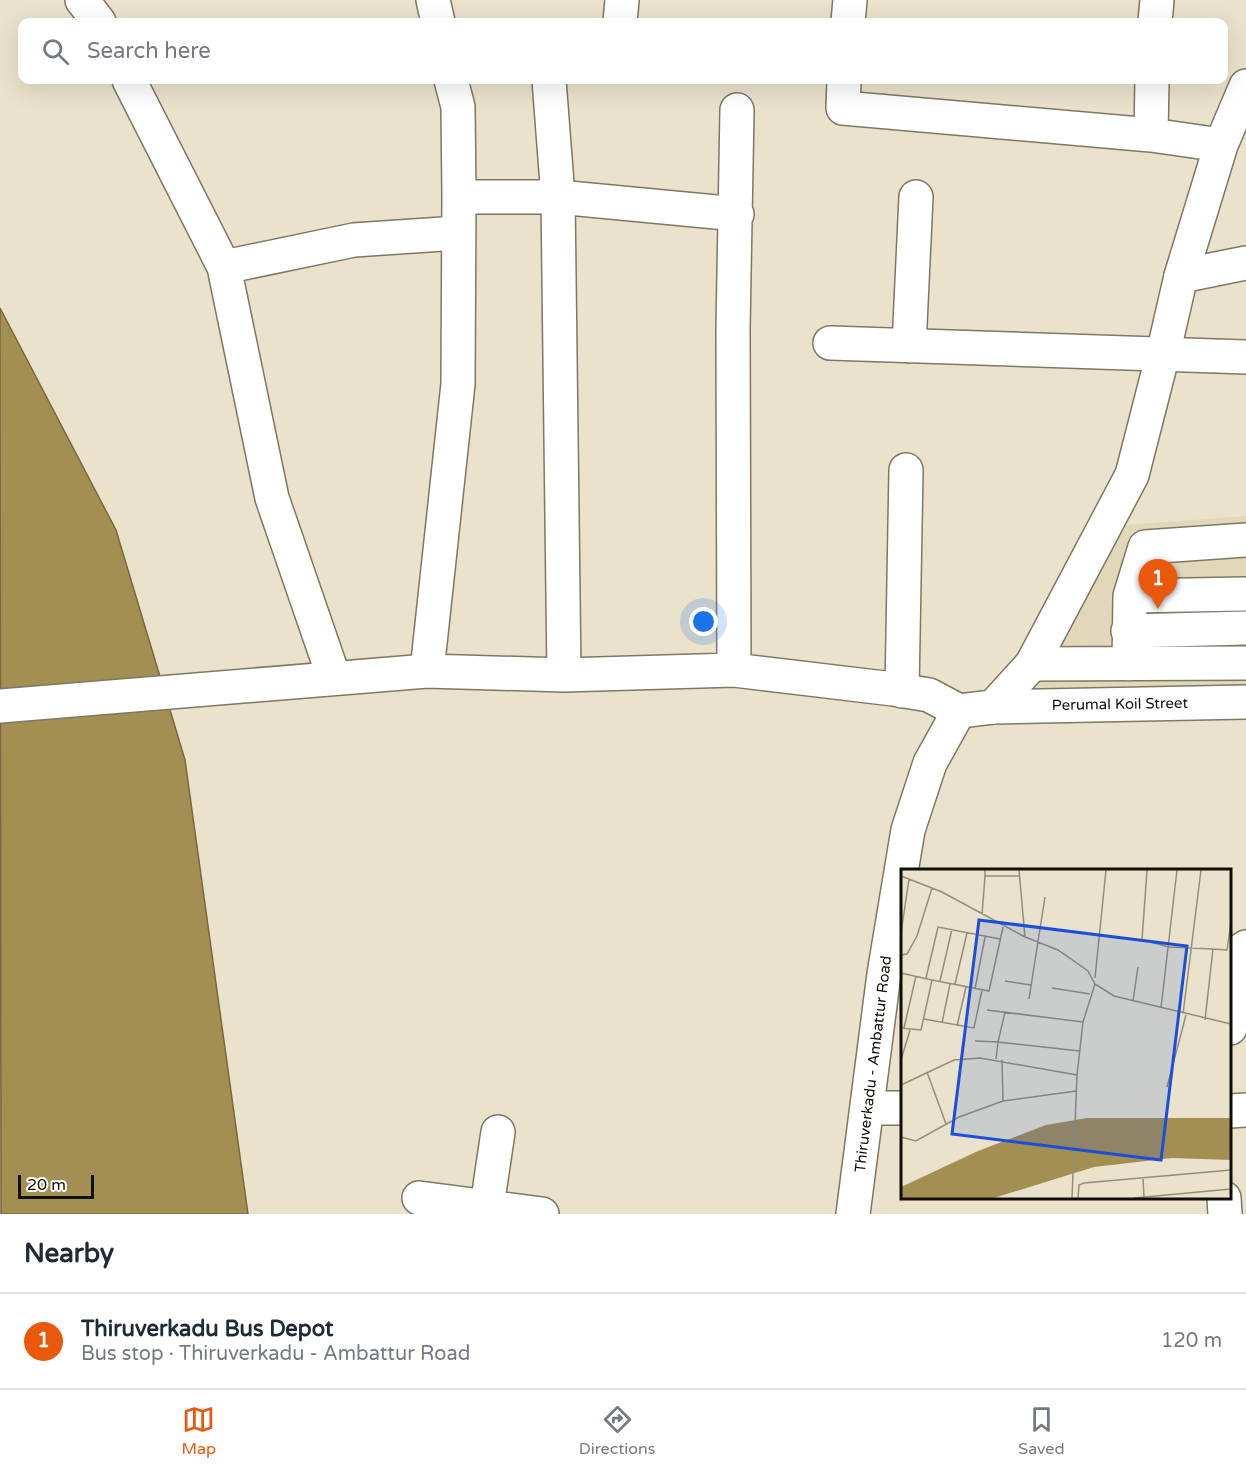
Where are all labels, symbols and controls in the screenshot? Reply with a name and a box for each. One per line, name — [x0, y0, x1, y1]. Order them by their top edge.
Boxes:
search box — [18, 18, 1228, 84]
icon: search — [39, 35, 72, 68]
text: Search here — [87, 38, 211, 64]
pin: 1 — [1138, 560, 1178, 609]
your location — [689, 607, 718, 636]
street label: Perumal Koil Street — [1052, 694, 1189, 714]
inset map — [901, 869, 1231, 1199]
street label: Thiruverkadu - Ambattur Road — [851, 955, 895, 1173]
scale bar — [18, 1172, 94, 1200]
text: 20 m — [27, 1175, 66, 1195]
text: Nearby — [24, 1238, 114, 1269]
text: Thiruverkadu Bus Depot — [81, 1316, 333, 1342]
text: 1 — [37, 1329, 50, 1353]
text: 120 m — [1161, 1329, 1222, 1353]
text: Bus stop · Thiruverkadu - Ambattur Road — [81, 1342, 470, 1366]
tab: Map — [181, 1403, 216, 1459]
tab: Directions — [579, 1403, 655, 1459]
tab: Saved — [1018, 1403, 1065, 1459]

